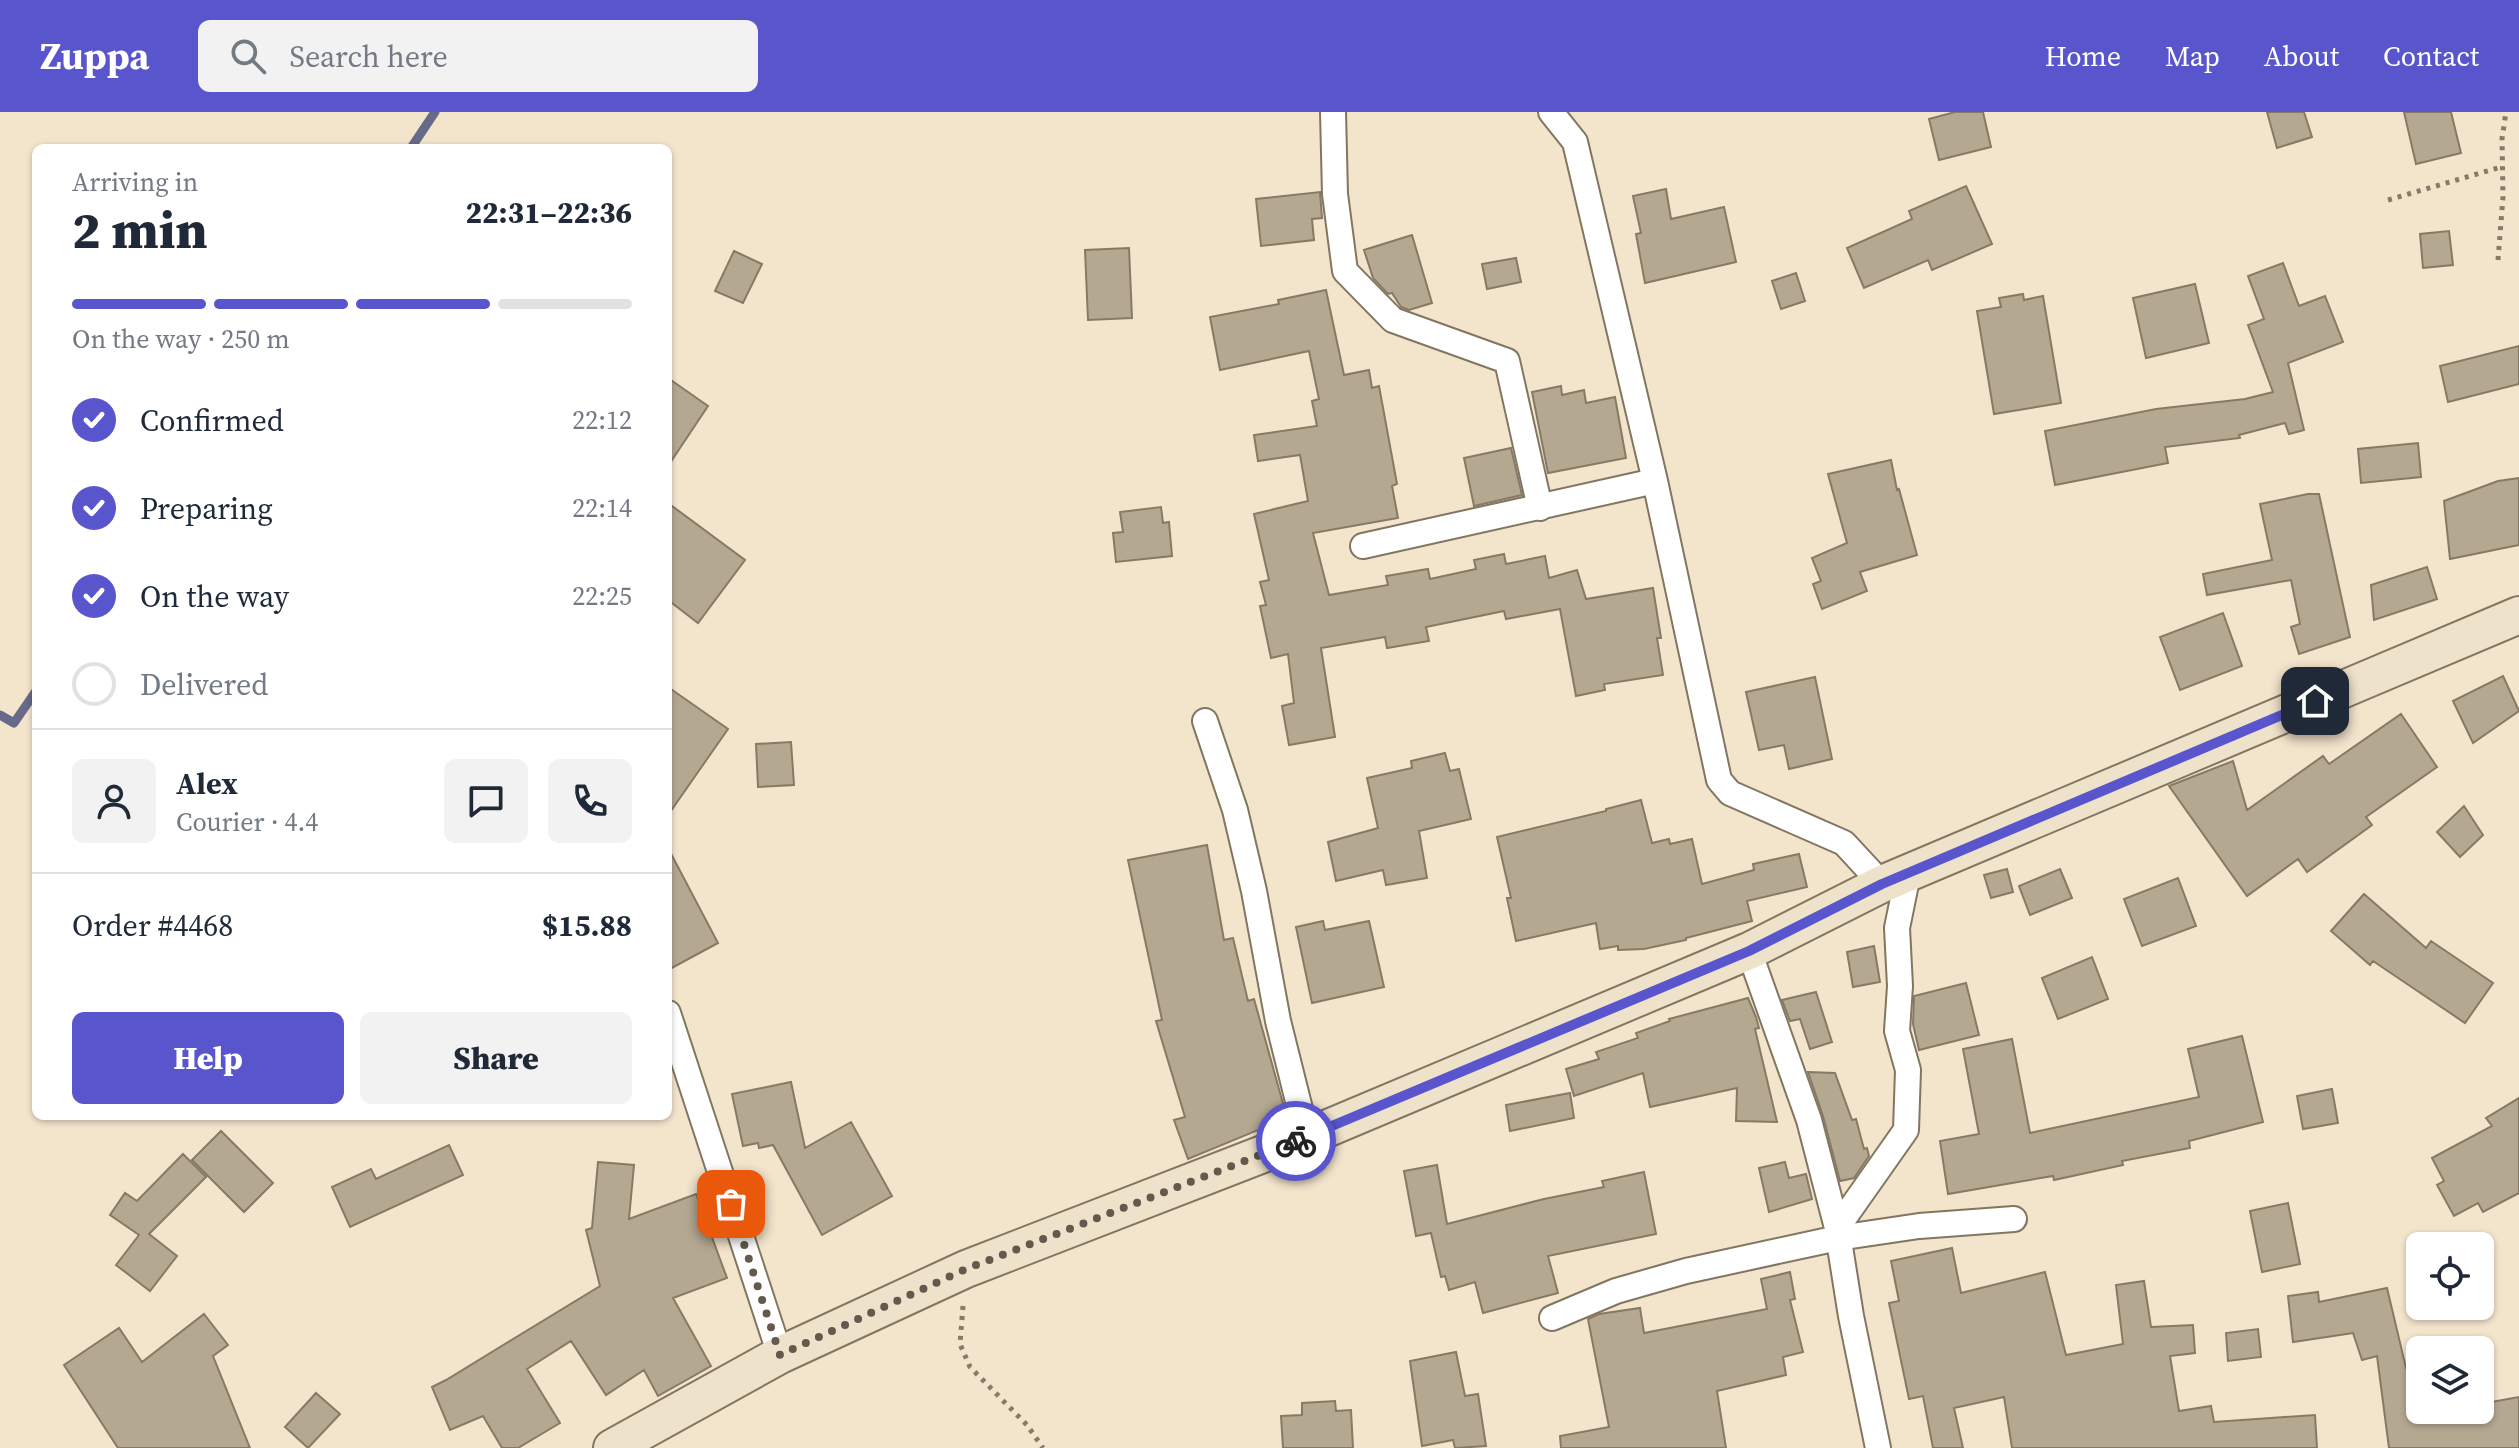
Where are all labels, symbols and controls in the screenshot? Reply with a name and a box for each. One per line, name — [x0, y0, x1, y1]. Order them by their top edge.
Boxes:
search box — [198, 20, 758, 92]
text: Zuppa — [40, 30, 150, 82]
icon: search — [226, 34, 270, 78]
text: Search here — [290, 36, 448, 77]
text: Home — [2045, 37, 2121, 75]
text: Map — [2165, 37, 2220, 75]
text: About — [2264, 37, 2339, 75]
text: Contact — [2383, 37, 2479, 75]
text: Arriving in — [72, 164, 198, 200]
text: 22:31–22:36 — [465, 192, 632, 233]
text: 2 min — [72, 194, 208, 265]
text: On the way · 250 m — [72, 321, 290, 357]
icon: check — [72, 398, 116, 442]
text: Confirmed — [140, 400, 284, 441]
text: 22:12 — [572, 402, 632, 438]
icon: check — [72, 486, 116, 530]
text: Preparing — [140, 488, 273, 529]
text: 22:14 — [572, 490, 632, 526]
icon: check — [72, 574, 116, 618]
text: On the way — [140, 576, 289, 617]
text: 22:25 — [572, 578, 632, 614]
text: Delivered — [140, 664, 268, 705]
pin — [2281, 667, 2349, 735]
icon: home — [2293, 679, 2337, 723]
button: person — [72, 759, 156, 843]
button: chat — [444, 759, 528, 843]
button: phone — [548, 759, 632, 843]
text: Alex — [176, 763, 238, 804]
text: Courier · 4.4 — [176, 804, 318, 840]
text: Order #4468 — [72, 905, 233, 946]
text: $15.88 — [542, 905, 632, 946]
button: Help — [72, 1012, 344, 1104]
button: Share — [360, 1012, 632, 1104]
courier — [1256, 1101, 1336, 1181]
icon: bike — [1274, 1119, 1318, 1163]
pin — [697, 1170, 765, 1238]
icon: bag — [709, 1182, 753, 1226]
map controls — [2406, 1232, 2494, 1424]
button: locate — [2406, 1232, 2494, 1320]
button: layers — [2406, 1336, 2494, 1424]

